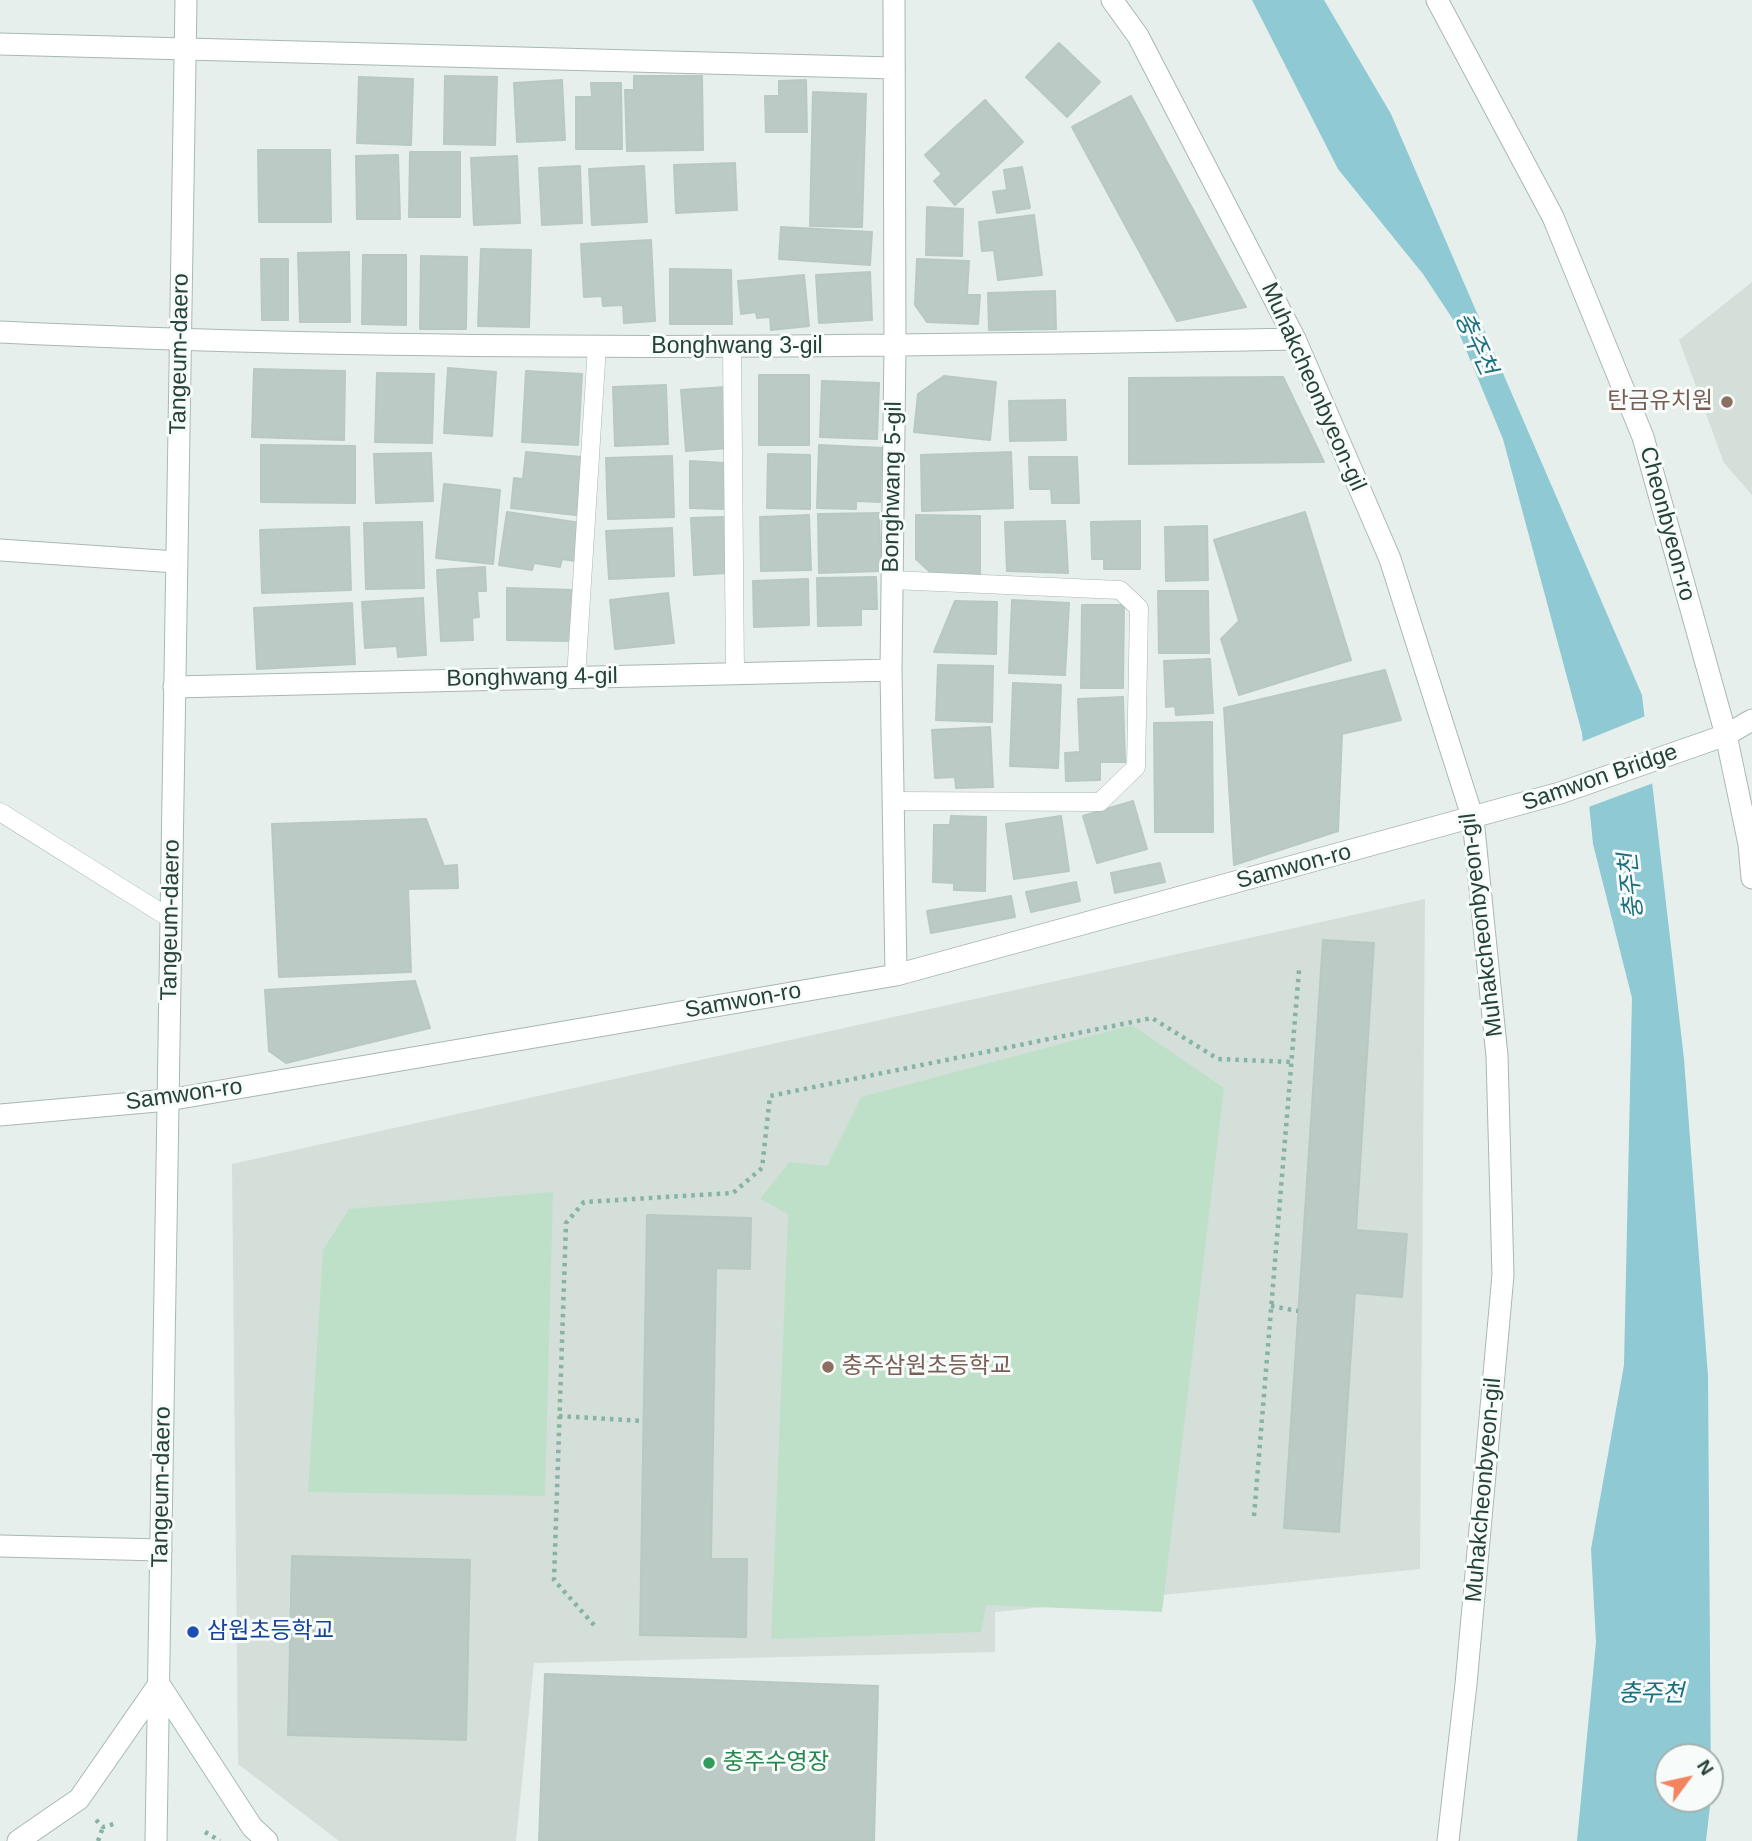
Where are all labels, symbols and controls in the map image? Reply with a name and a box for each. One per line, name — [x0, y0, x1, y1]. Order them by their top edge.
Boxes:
street label: Tangeum-daero — [165, 273, 195, 435]
street label: Muhakcheonbyeon-gil — [1255, 279, 1371, 495]
water label: 충주천 — [1448, 308, 1502, 380]
street label: Bonghwang 3-gil — [651, 333, 823, 361]
place label: 탄금유치원 — [1607, 388, 1713, 416]
marker: 탄금유치원 — [1719, 394, 1735, 410]
street label: Bonghwang 5-gil — [878, 401, 908, 573]
street label: Cheonbyeon-ro — [1633, 444, 1701, 604]
street label: Bonghwang 4-gil — [446, 663, 618, 693]
street label: Samwon Bridge — [1519, 739, 1681, 817]
street label: Muhakcheonbyeon-gil — [1455, 812, 1509, 1038]
street label: Samwon-ro — [1234, 838, 1354, 896]
street label: Tangeum-daero — [156, 839, 186, 1001]
water label: 충주천 — [1614, 852, 1650, 920]
street label: Samwon-ro — [683, 977, 803, 1025]
street label: Samwon-ro — [124, 1073, 244, 1117]
place label: 충주삼원초등학교 — [842, 1353, 1011, 1381]
marker: 충주삼원초등학교 — [820, 1359, 836, 1375]
street label: Muhakcheonbyeon-gil — [1460, 1377, 1508, 1603]
street label: Tangeum-daero — [147, 1406, 177, 1568]
place label: 삼원초등학교 — [207, 1618, 334, 1646]
marker: 삼원초등학교 — [185, 1624, 201, 1640]
water label: 충주천 — [1618, 1680, 1684, 1708]
north arrow — [1654, 1743, 1724, 1813]
place label: 충주수영장 — [723, 1749, 829, 1777]
marker: 충주수영장 — [701, 1755, 717, 1771]
text: N — [1693, 1756, 1718, 1779]

